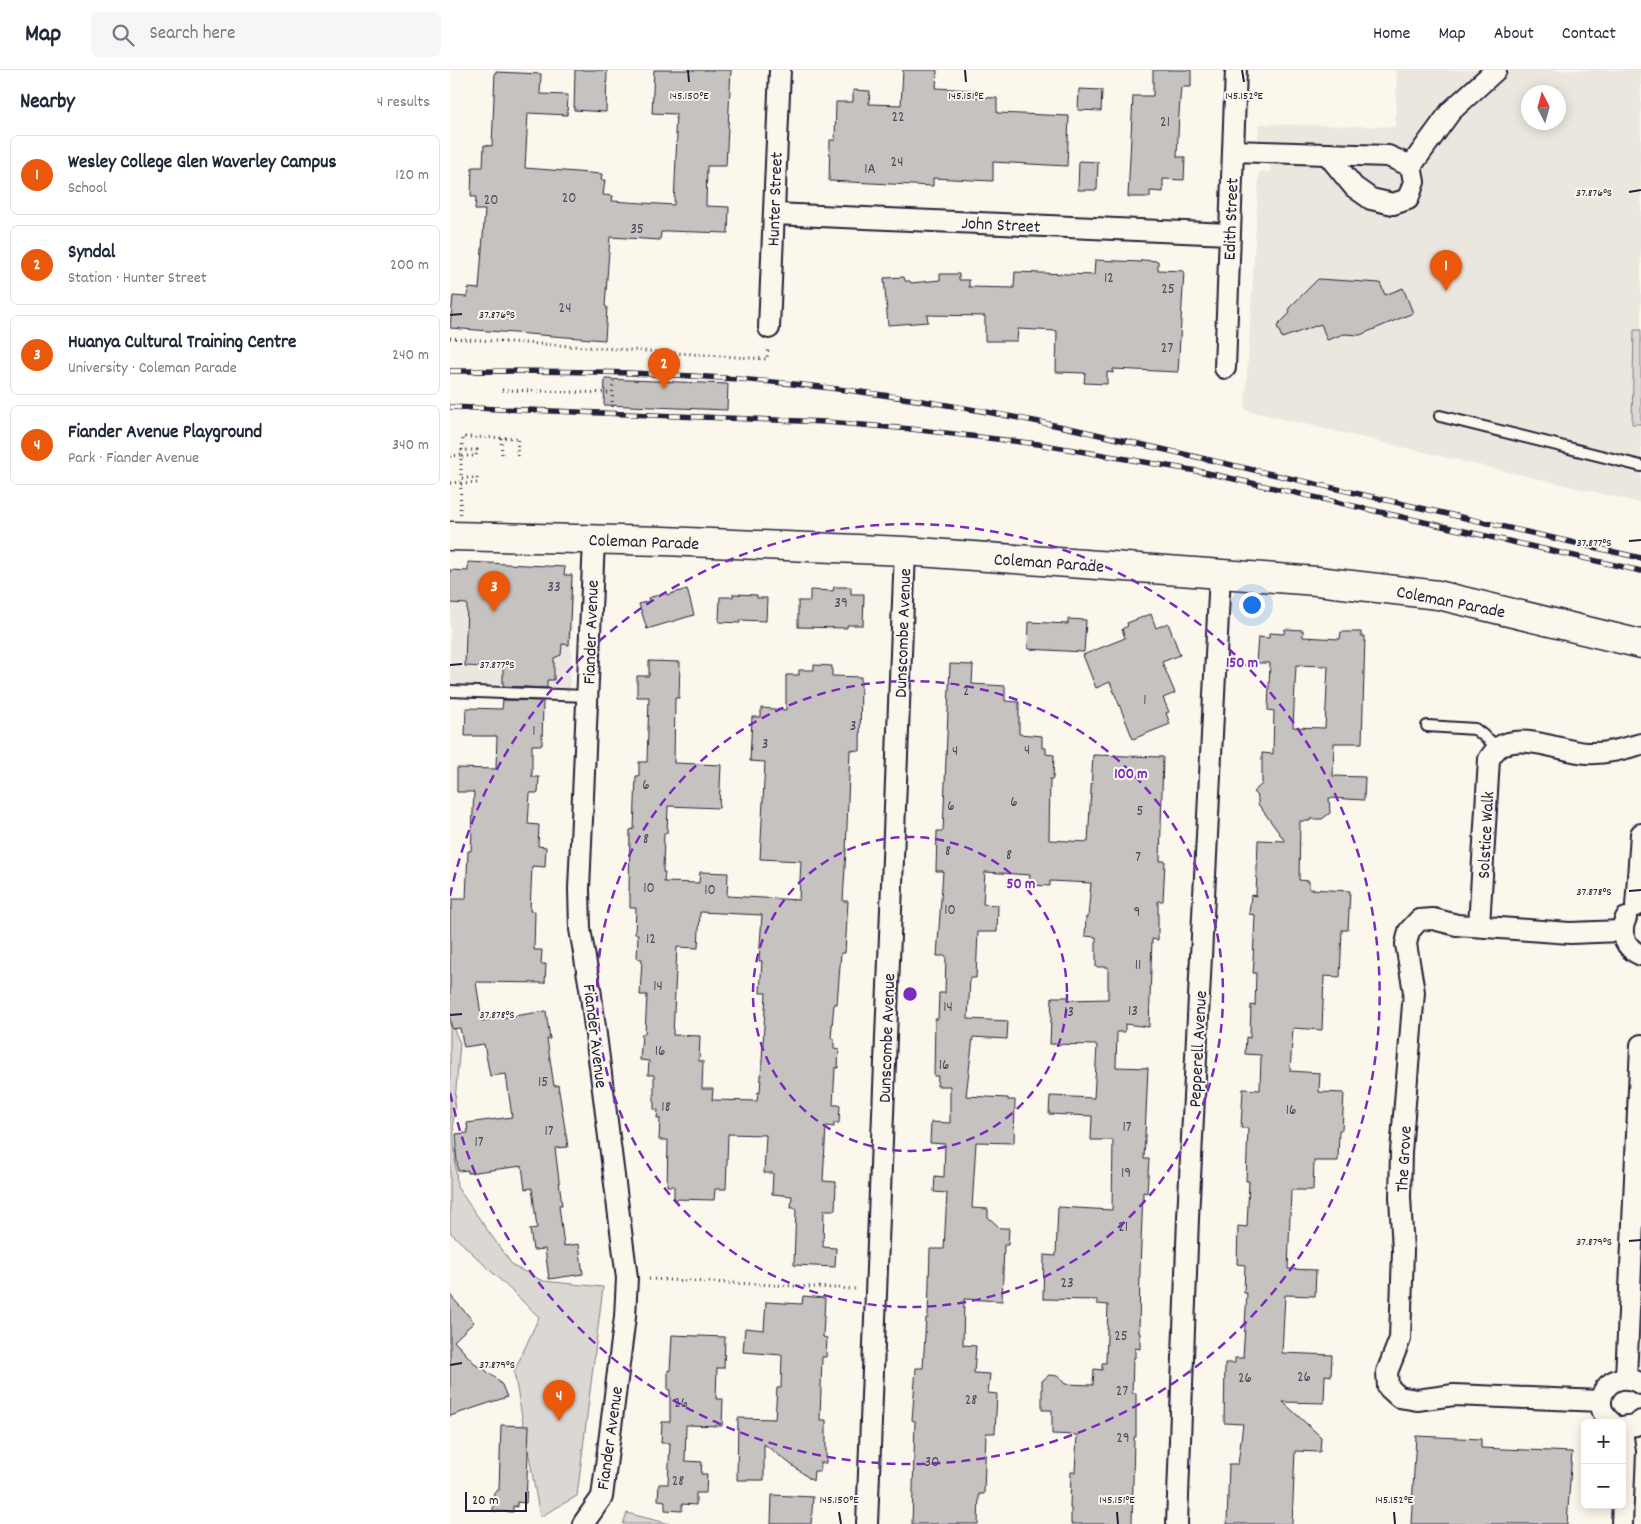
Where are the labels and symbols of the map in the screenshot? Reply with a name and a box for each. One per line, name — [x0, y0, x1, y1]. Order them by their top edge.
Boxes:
north arrow — [1521, 85, 1566, 130]
text: 145.150°E — [669, 88, 709, 105]
text: 145.151°E — [948, 88, 984, 105]
text: 145.152°E — [1225, 88, 1263, 105]
house number: 22 — [891, 107, 905, 129]
house number: 21 — [1160, 112, 1170, 134]
street label: Hunter Street — [762, 151, 791, 247]
house number: 24 — [891, 152, 903, 174]
house number: 1A — [864, 159, 876, 181]
street label: Edith Street — [1219, 177, 1246, 261]
text: 37.876°S — [1576, 185, 1612, 202]
house number: 20 — [562, 188, 576, 210]
house number: 20 — [484, 190, 498, 212]
street label: John Street — [961, 212, 1041, 241]
house number: 35 — [630, 219, 644, 241]
pin: 1 — [1430, 250, 1462, 291]
house number: 12 — [1104, 268, 1114, 290]
house number: 25 — [1161, 279, 1175, 301]
house number: 24 — [559, 298, 571, 320]
text: 37.876°S — [479, 307, 515, 324]
house number: 27 — [1161, 338, 1173, 360]
pin: 2 — [648, 348, 680, 389]
street label: Coleman Parade — [588, 529, 700, 558]
text: 37.877°S — [1576, 535, 1612, 552]
street label: Coleman Parade — [993, 548, 1105, 581]
street label: Dunscombe Avenue — [890, 568, 919, 698]
pin: 3 — [478, 571, 510, 612]
house number: 33 — [547, 577, 561, 599]
street label: Fiander Avenue — [578, 579, 607, 685]
street label: Coleman Parade — [1394, 581, 1507, 626]
your location — [1239, 592, 1265, 618]
house number: 39 — [834, 593, 848, 615]
text: 150 m — [1226, 653, 1258, 675]
text: 37.877°S — [479, 657, 515, 674]
house number: 2 — [963, 681, 969, 703]
house number: 1 — [1143, 690, 1147, 712]
house number: 3 — [850, 716, 856, 738]
house number: 1 — [532, 721, 536, 743]
house number: 3 — [762, 734, 768, 756]
house number: 4 — [1024, 740, 1030, 762]
house number: 4 — [952, 741, 958, 763]
text: 100 m — [1114, 764, 1148, 786]
house number: 6 — [642, 775, 650, 797]
street label: Solstice Walk — [1473, 791, 1502, 879]
house number: 6 — [1010, 792, 1018, 814]
house number: 6 — [947, 796, 955, 818]
house number: 5 — [1137, 801, 1144, 823]
house number: 8 — [643, 829, 649, 851]
house number: 8 — [945, 841, 951, 863]
house number: 8 — [1006, 845, 1012, 867]
house number: 7 — [1135, 847, 1141, 869]
text: 50 m — [1007, 874, 1035, 896]
house number: 10 — [643, 878, 655, 900]
house number: 10 — [704, 880, 716, 902]
text: 37.878°S — [1576, 884, 1612, 901]
house number: 10 — [944, 900, 956, 922]
house number: 9 — [1134, 902, 1140, 924]
house number: 12 — [646, 929, 656, 951]
house number: 11 — [1135, 955, 1141, 977]
street label: Dunscombe Avenue — [874, 973, 903, 1103]
house number: 14 — [653, 976, 663, 998]
street label: Fiander Avenue — [575, 983, 612, 1090]
centre of rings — [901, 985, 919, 1003]
street label: Pepperell Avenue — [1184, 990, 1215, 1108]
house number: 14 — [943, 997, 953, 1019]
house number: 13 — [1128, 1001, 1138, 1023]
house number: 13 — [1064, 1002, 1074, 1024]
text: 37.878°S — [479, 1007, 515, 1024]
house number: 16 — [655, 1041, 665, 1063]
house number: 16 — [939, 1055, 949, 1077]
house number: 15 — [538, 1072, 548, 1094]
house number: 18 — [661, 1097, 671, 1119]
house number: 16 — [1286, 1100, 1296, 1122]
house number: 17 — [1122, 1117, 1132, 1139]
house number: 17 — [544, 1121, 554, 1143]
street label: The Grove — [1391, 1125, 1420, 1193]
house number: 17 — [474, 1132, 484, 1154]
house number: 19 — [1121, 1163, 1131, 1185]
house number: 21 — [1118, 1217, 1128, 1239]
text: 37.879°S — [1576, 1234, 1612, 1251]
house number: 23 — [1060, 1273, 1074, 1295]
house number: 25 — [1114, 1326, 1128, 1348]
text: 37.879°S — [479, 1357, 515, 1374]
house number: 26 — [1297, 1367, 1311, 1389]
house number: 26 — [1238, 1368, 1252, 1390]
pin: 4 — [543, 1380, 575, 1421]
house number: 27 — [1116, 1381, 1128, 1403]
street label: Fiander Avenue — [592, 1385, 631, 1492]
house number: 28 — [965, 1390, 977, 1412]
house number: 26 — [674, 1393, 688, 1415]
house number: 29 — [1116, 1428, 1130, 1450]
house number: 30 — [925, 1452, 939, 1474]
house number: 28 — [672, 1471, 684, 1493]
scale bar — [465, 1489, 528, 1512]
text: 145.150°E — [819, 1492, 859, 1509]
text: 145.151°E — [1099, 1492, 1135, 1509]
text: 145.152°E — [1375, 1492, 1413, 1509]

